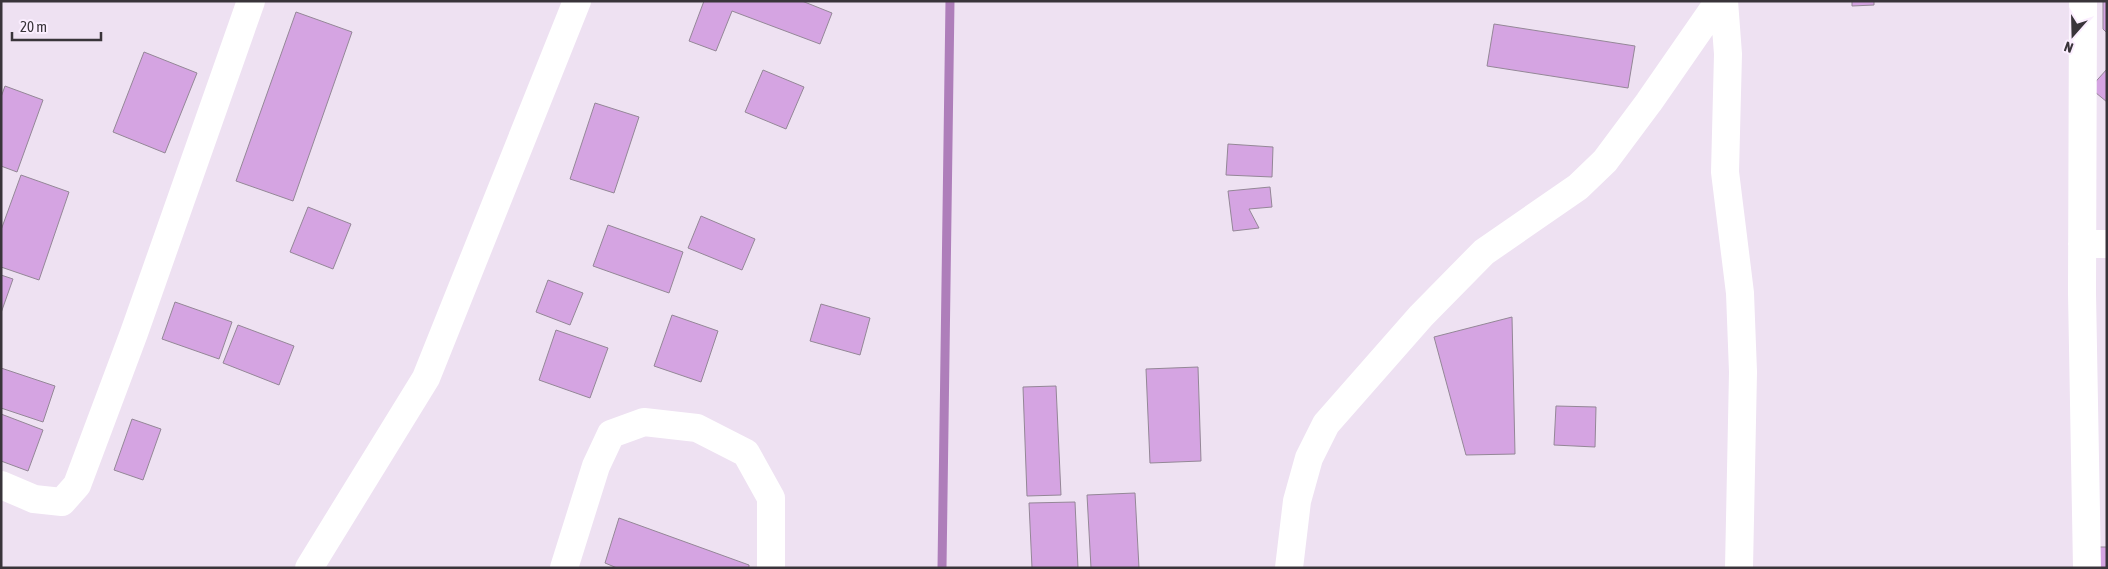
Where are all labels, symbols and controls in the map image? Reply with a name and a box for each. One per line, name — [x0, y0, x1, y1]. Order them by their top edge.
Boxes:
scale bar — [12, 10, 101, 42]
north arrow — [2048, 10, 2098, 60]
text: 20 m — [20, 18, 47, 35]
text: N — [2062, 38, 2075, 56]

